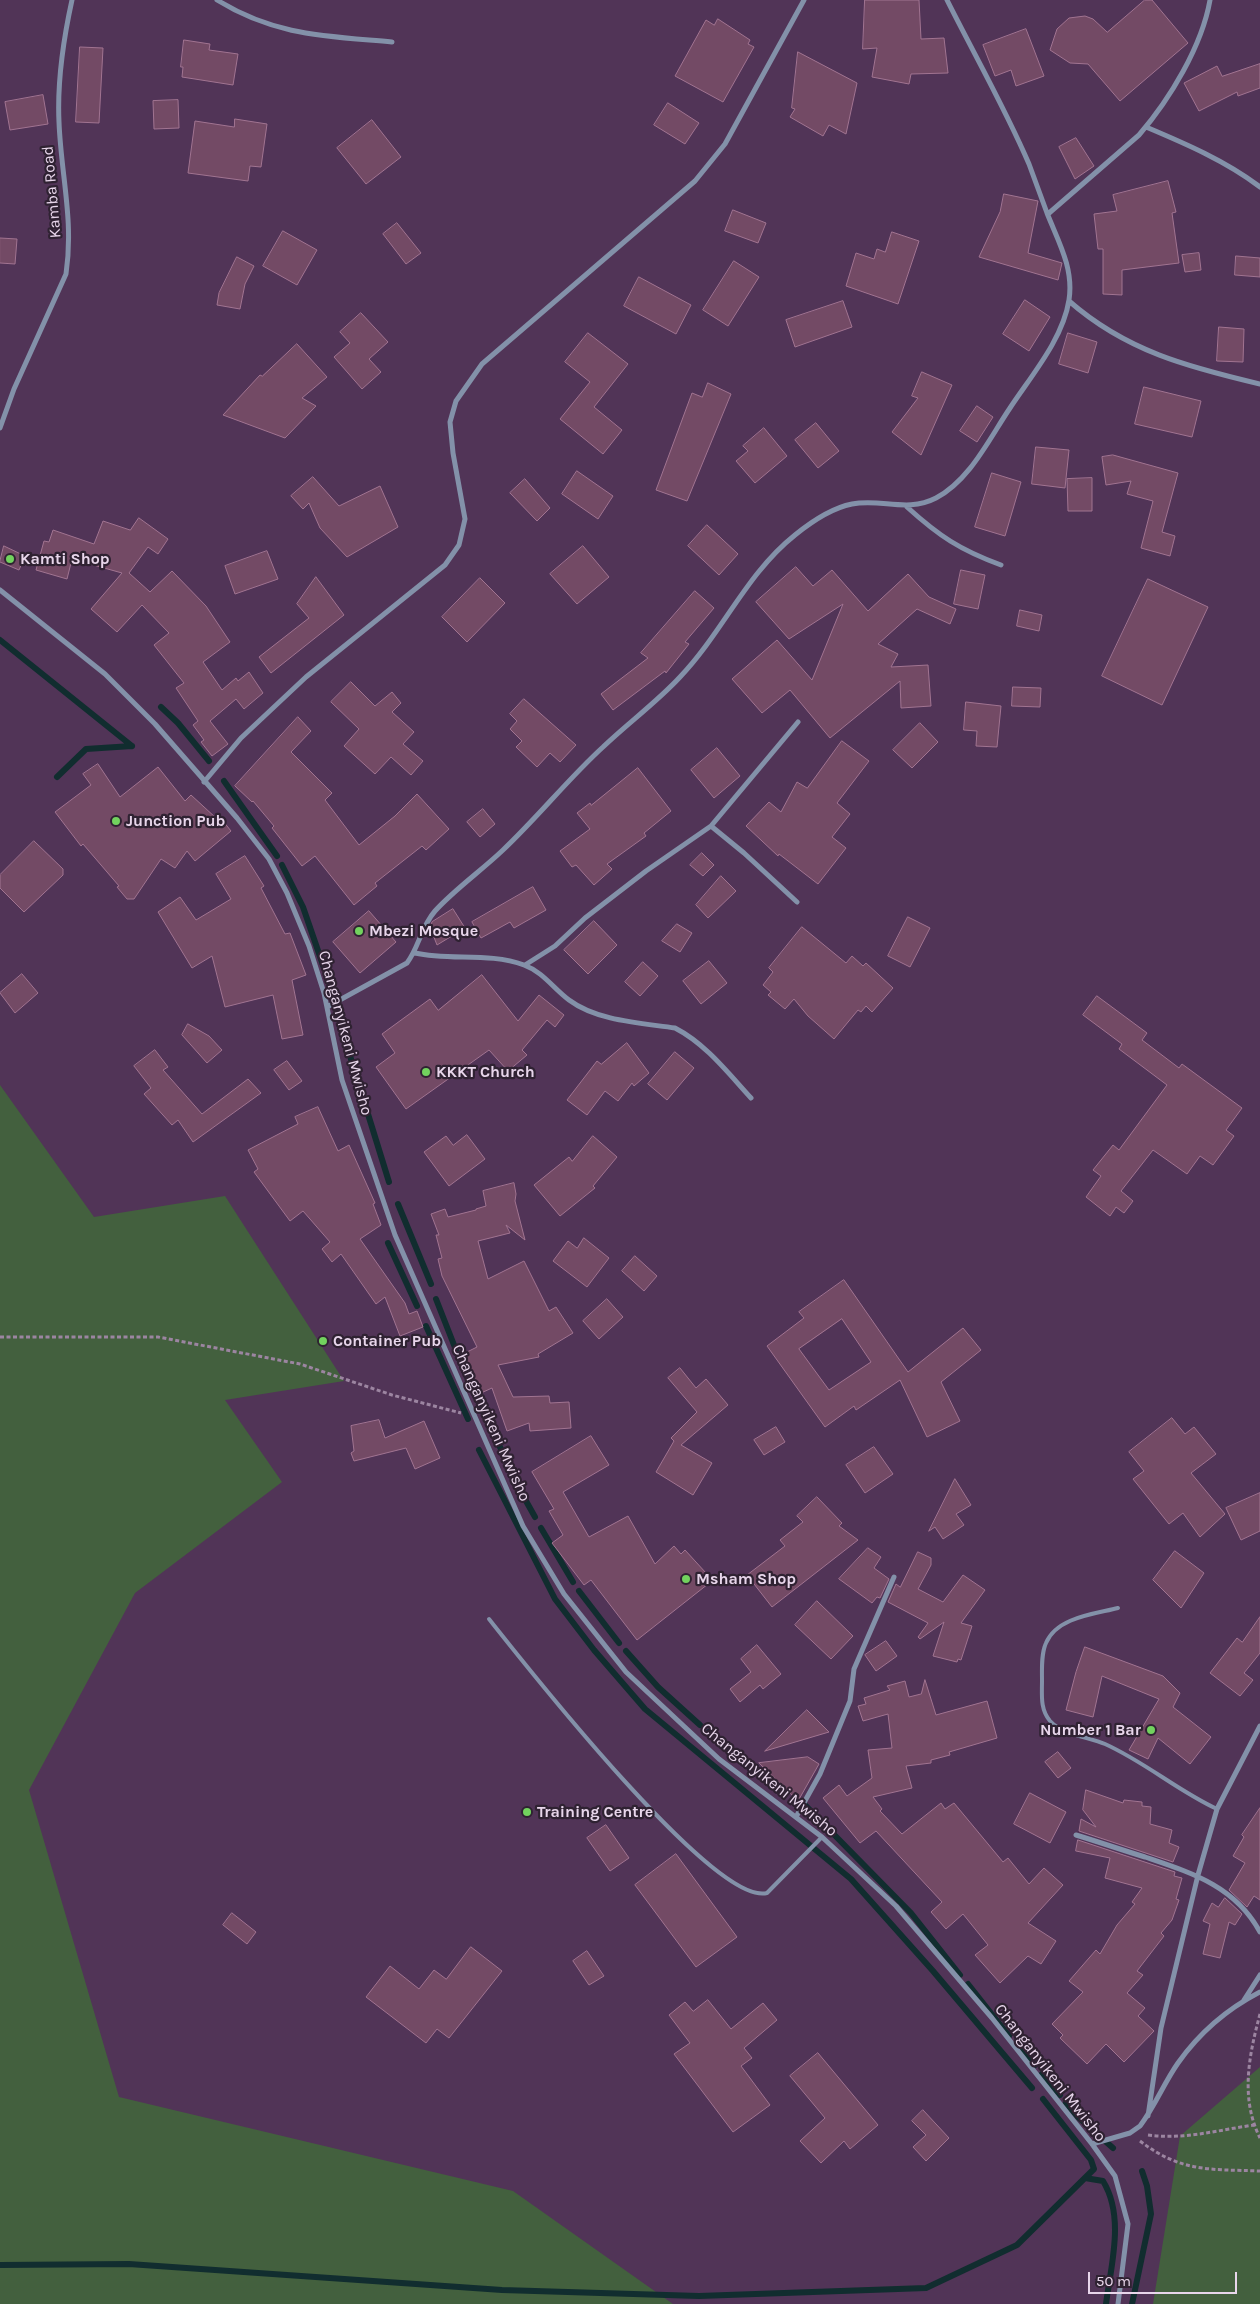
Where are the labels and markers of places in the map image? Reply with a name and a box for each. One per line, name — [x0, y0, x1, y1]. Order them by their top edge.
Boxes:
place label: Kamti Shop — [20, 549, 110, 569]
marker: Kamti Shop — [4, 553, 16, 565]
place label: Junction Pub — [126, 811, 225, 831]
marker: Junction Pub — [110, 815, 122, 827]
place label: Mbezi Mosque — [369, 921, 478, 941]
marker: Mbezi Mosque — [353, 925, 365, 937]
place label: KKKT Church — [436, 1062, 535, 1082]
marker: KKKT Church — [420, 1066, 432, 1078]
place label: Container Pub — [333, 1331, 441, 1351]
marker: Container Pub — [317, 1335, 329, 1347]
place label: Msham Shop — [696, 1569, 796, 1589]
marker: Msham Shop — [680, 1573, 692, 1585]
place label: Number 1 Bar — [1040, 1720, 1141, 1740]
marker: Number 1 Bar — [1145, 1724, 1157, 1736]
place label: Training Centre — [537, 1802, 653, 1822]
marker: Training Centre — [521, 1806, 533, 1818]

